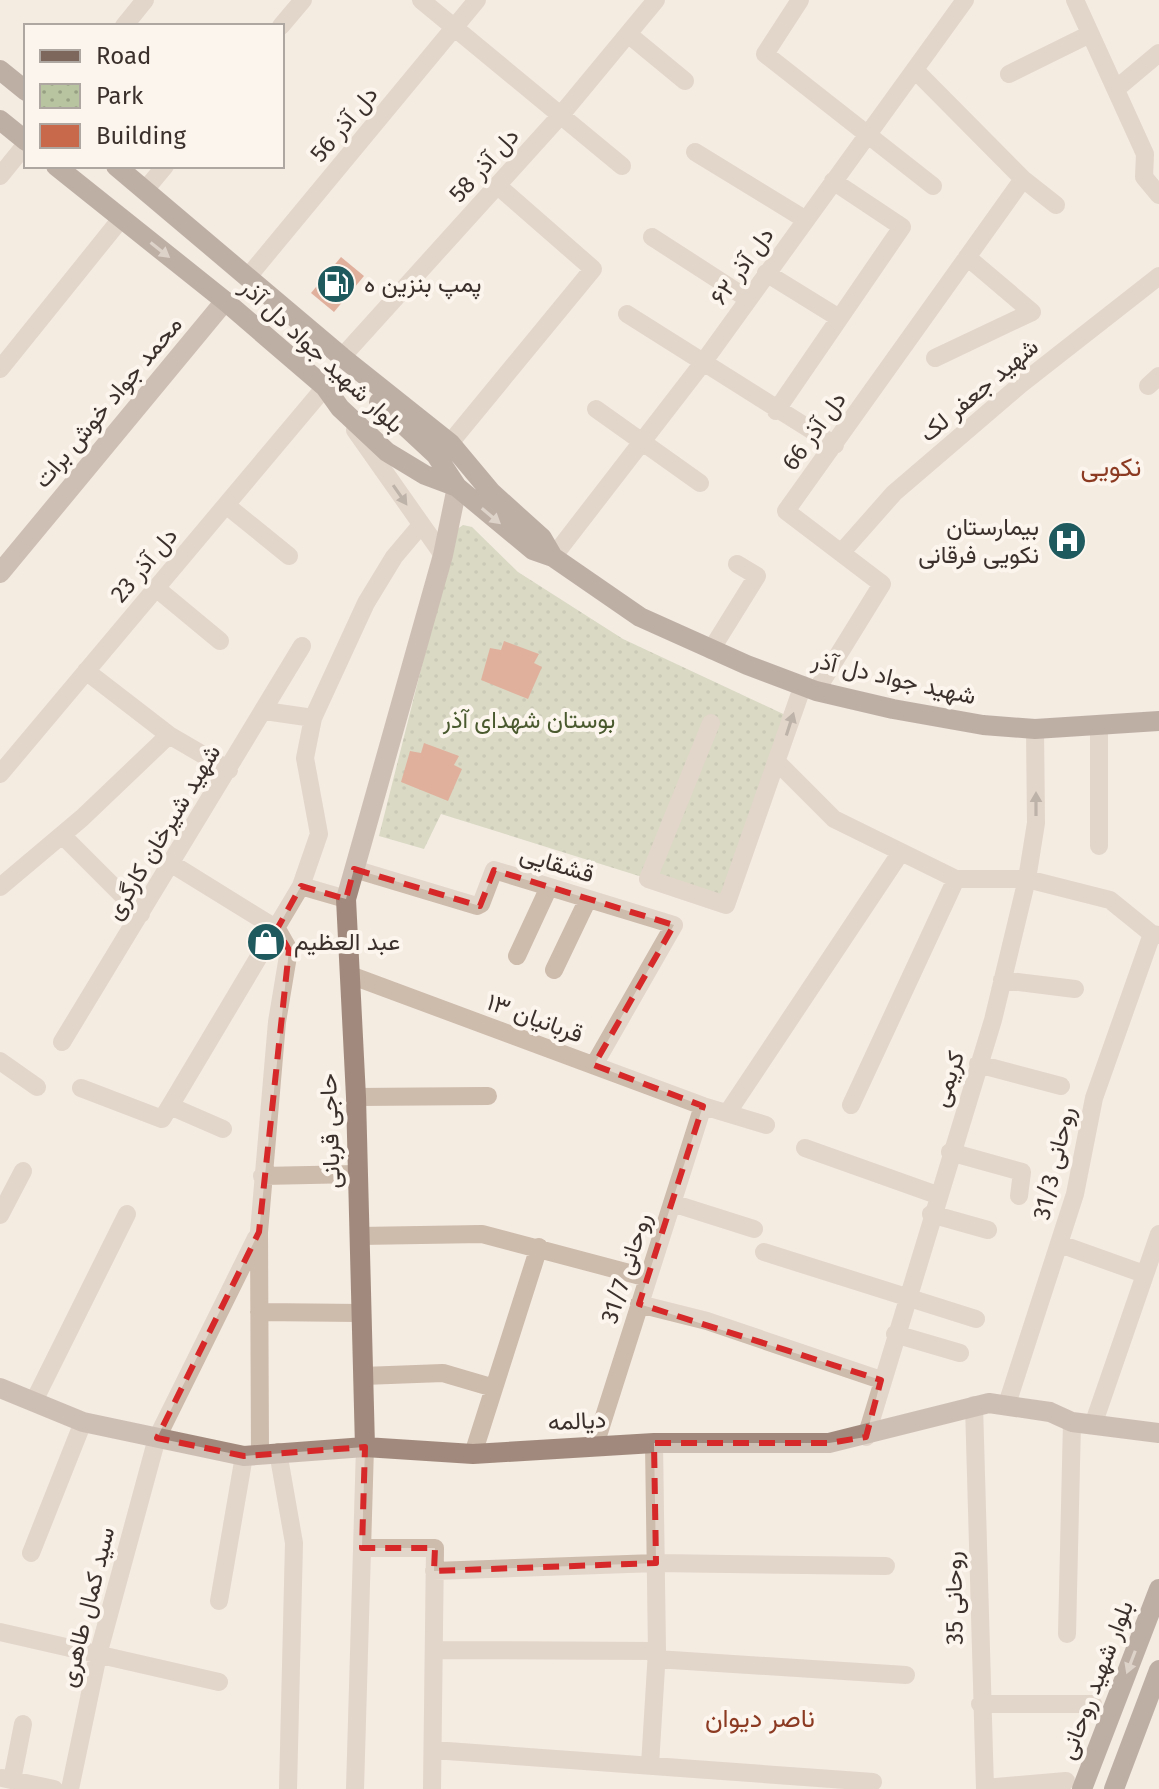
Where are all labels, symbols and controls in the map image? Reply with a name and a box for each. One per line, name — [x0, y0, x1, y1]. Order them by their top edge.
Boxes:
legend — [24, 24, 284, 168]
text: Road — [96, 42, 151, 70]
street label: دل آذر 56 — [304, 81, 384, 168]
text: Park — [96, 82, 144, 110]
text: Building — [96, 122, 186, 150]
street label: دل آذر 58 — [443, 122, 525, 209]
street label: دل آذر ۶۲ — [704, 222, 780, 311]
one-way arrow — [150, 242, 170, 258]
fuel station icon: پمپ بنزین ه — [315, 263, 357, 305]
place label: پمپ بنزین ه — [364, 270, 481, 300]
street label: بلوار شهید جواد دل آذر — [233, 272, 409, 440]
street label: محمد جواد خوش برات — [28, 311, 189, 494]
street label: شهید جعفر لک — [914, 332, 1044, 448]
street label: دل آذر 66 — [776, 386, 853, 476]
district label: نکویی — [1081, 452, 1141, 483]
one-way arrow — [392, 485, 407, 506]
one-way arrow — [481, 507, 501, 524]
place label: بیمارستان نکویی فرقانی — [918, 513, 1039, 570]
hospital icon: بیمارستان نکویی فرقانی — [1046, 520, 1088, 562]
street label: دل آذر 23 — [105, 522, 184, 609]
street label: شهید جواد دل آذر — [808, 645, 979, 711]
park label: بوستان شهدای آذر — [442, 706, 615, 735]
one-way arrow — [784, 712, 797, 736]
street label: شهید شیرخان کارگری — [100, 739, 227, 925]
one-way arrow — [1030, 791, 1042, 816]
street label: قشقایی — [517, 840, 597, 888]
shop icon: عبد العظيم — [245, 921, 287, 963]
place label: عبد العظيم — [294, 928, 400, 958]
street label: ۱۳ قربانیان — [483, 988, 587, 1049]
street label: کریمی — [926, 1048, 971, 1111]
street label: حاجی قربانی — [314, 1073, 347, 1189]
street label: روحانی 31/3 — [1027, 1104, 1082, 1222]
street label: روحانی 31/7 — [595, 1209, 658, 1327]
street label: دیالمه — [547, 1405, 607, 1437]
street label: سید کمال طاهری — [54, 1524, 121, 1690]
street label: روحانی 35 — [939, 1551, 970, 1645]
street label: بلوار شهید روحانی — [1053, 1597, 1140, 1764]
one-way arrow — [1124, 1650, 1137, 1674]
district label: ناصر دیوان — [705, 1703, 815, 1734]

